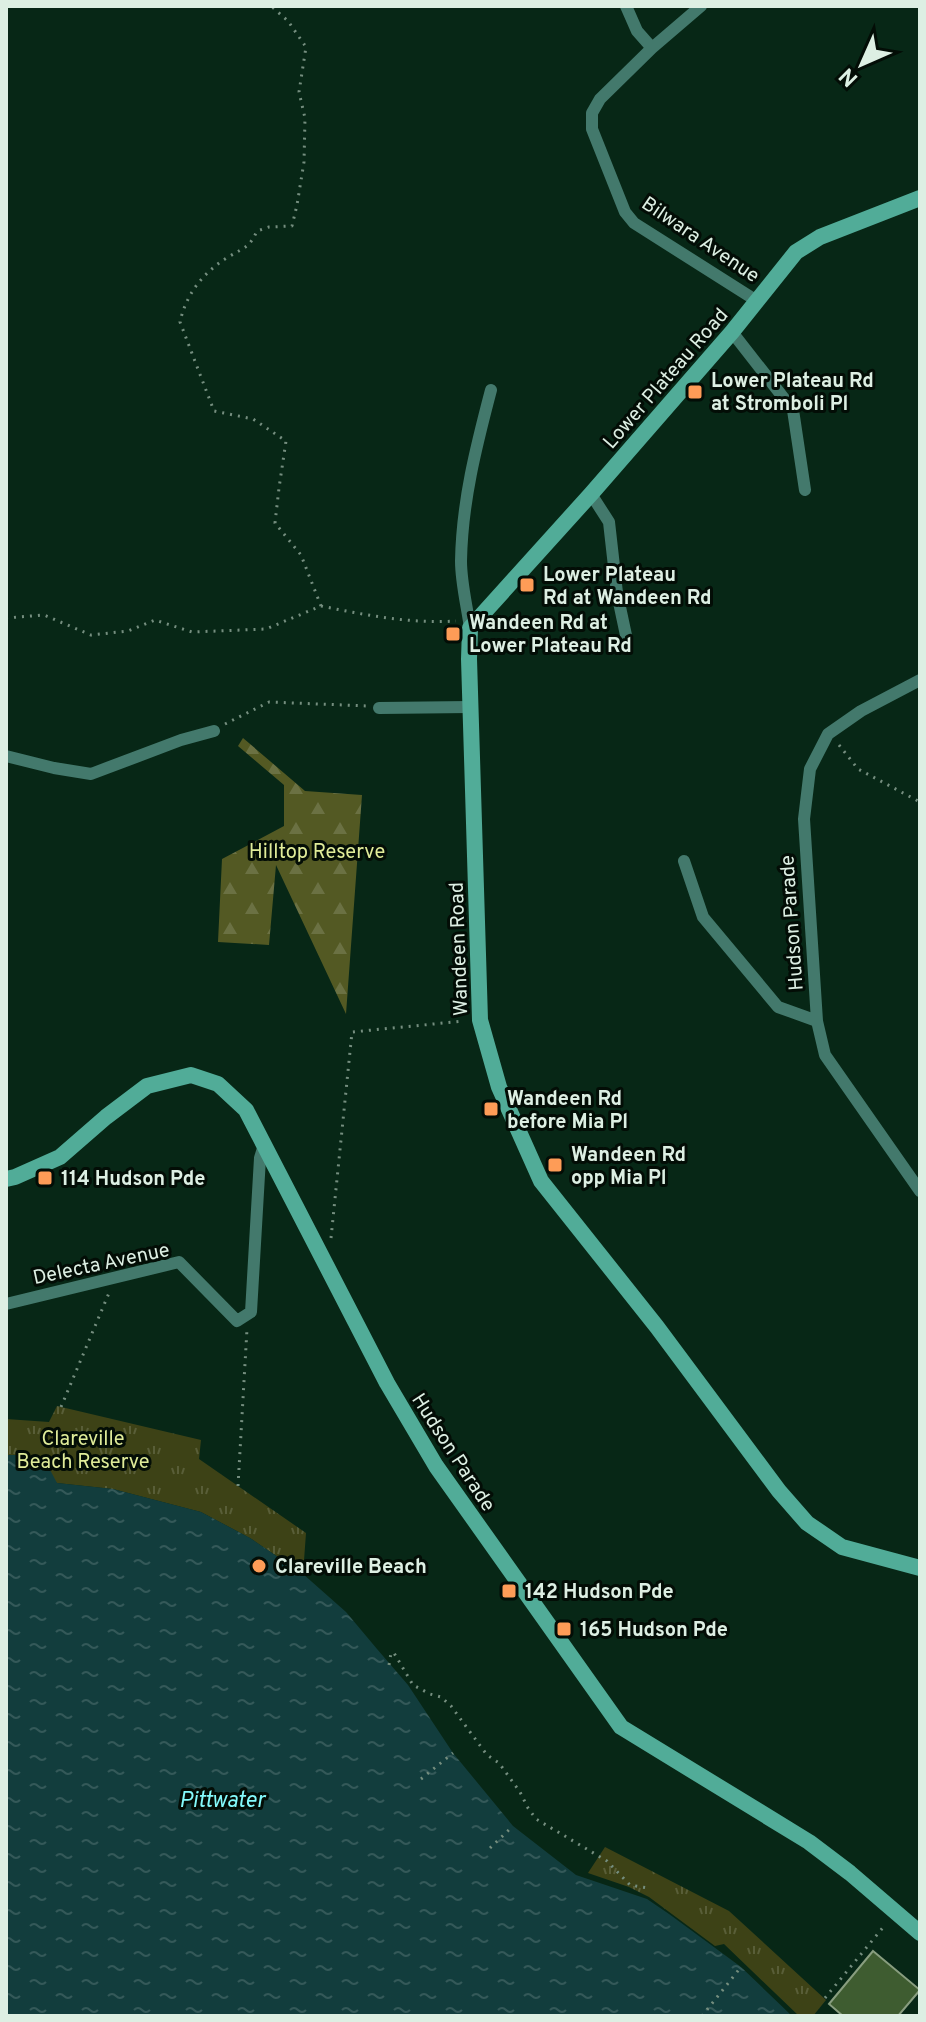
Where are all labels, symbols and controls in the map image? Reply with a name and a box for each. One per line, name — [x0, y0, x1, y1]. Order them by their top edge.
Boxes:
north arrow — [822, 24, 902, 104]
text: N — [834, 61, 865, 92]
street label: Bilwara Avenue — [636, 192, 764, 290]
street label: Lower Plateau Road — [598, 303, 735, 455]
place label: Lower Plateau Rd at Stromboli Pl — [711, 369, 874, 418]
marker: Lower Plateau Rd at Stromboli Pl — [686, 383, 704, 401]
place label: Lower Plateau Rd at Wandeen Rd — [543, 563, 712, 612]
marker: Lower Plateau Rd at Wandeen Rd — [518, 576, 536, 594]
place label: Wandeen Rd at Lower Plateau Rd — [469, 611, 632, 660]
marker: Wandeen Rd at Lower Plateau Rd — [444, 625, 462, 643]
park label: Hilltop Reserve — [249, 840, 385, 866]
street label: Hudson Parade — [775, 854, 811, 991]
street label: Wandeen Road — [445, 881, 475, 1016]
place label: Wandeen Rd before Mia Pl — [507, 1087, 628, 1136]
marker: Wandeen Rd before Mia Pl — [482, 1100, 500, 1118]
place label: Wandeen Rd opp Mia Pl — [571, 1143, 686, 1192]
marker: Wandeen Rd opp Mia Pl — [546, 1156, 564, 1174]
place label: 114 Hudson Pde — [61, 1167, 205, 1193]
marker: 114 Hudson Pde — [36, 1169, 54, 1187]
street label: Delecta Avenue — [31, 1238, 172, 1292]
street label: Hudson Parade — [404, 1389, 500, 1517]
park label: Clareville Beach Reserve — [16, 1427, 150, 1476]
place label: Clareville Beach — [275, 1555, 427, 1581]
marker: Clareville Beach — [250, 1557, 268, 1575]
place label: 142 Hudson Pde — [525, 1580, 674, 1606]
marker: 142 Hudson Pde — [500, 1582, 518, 1600]
place label: 165 Hudson Pde — [580, 1618, 728, 1644]
marker: 165 Hudson Pde — [555, 1620, 573, 1638]
water label: Pittwater — [179, 1788, 266, 1815]

